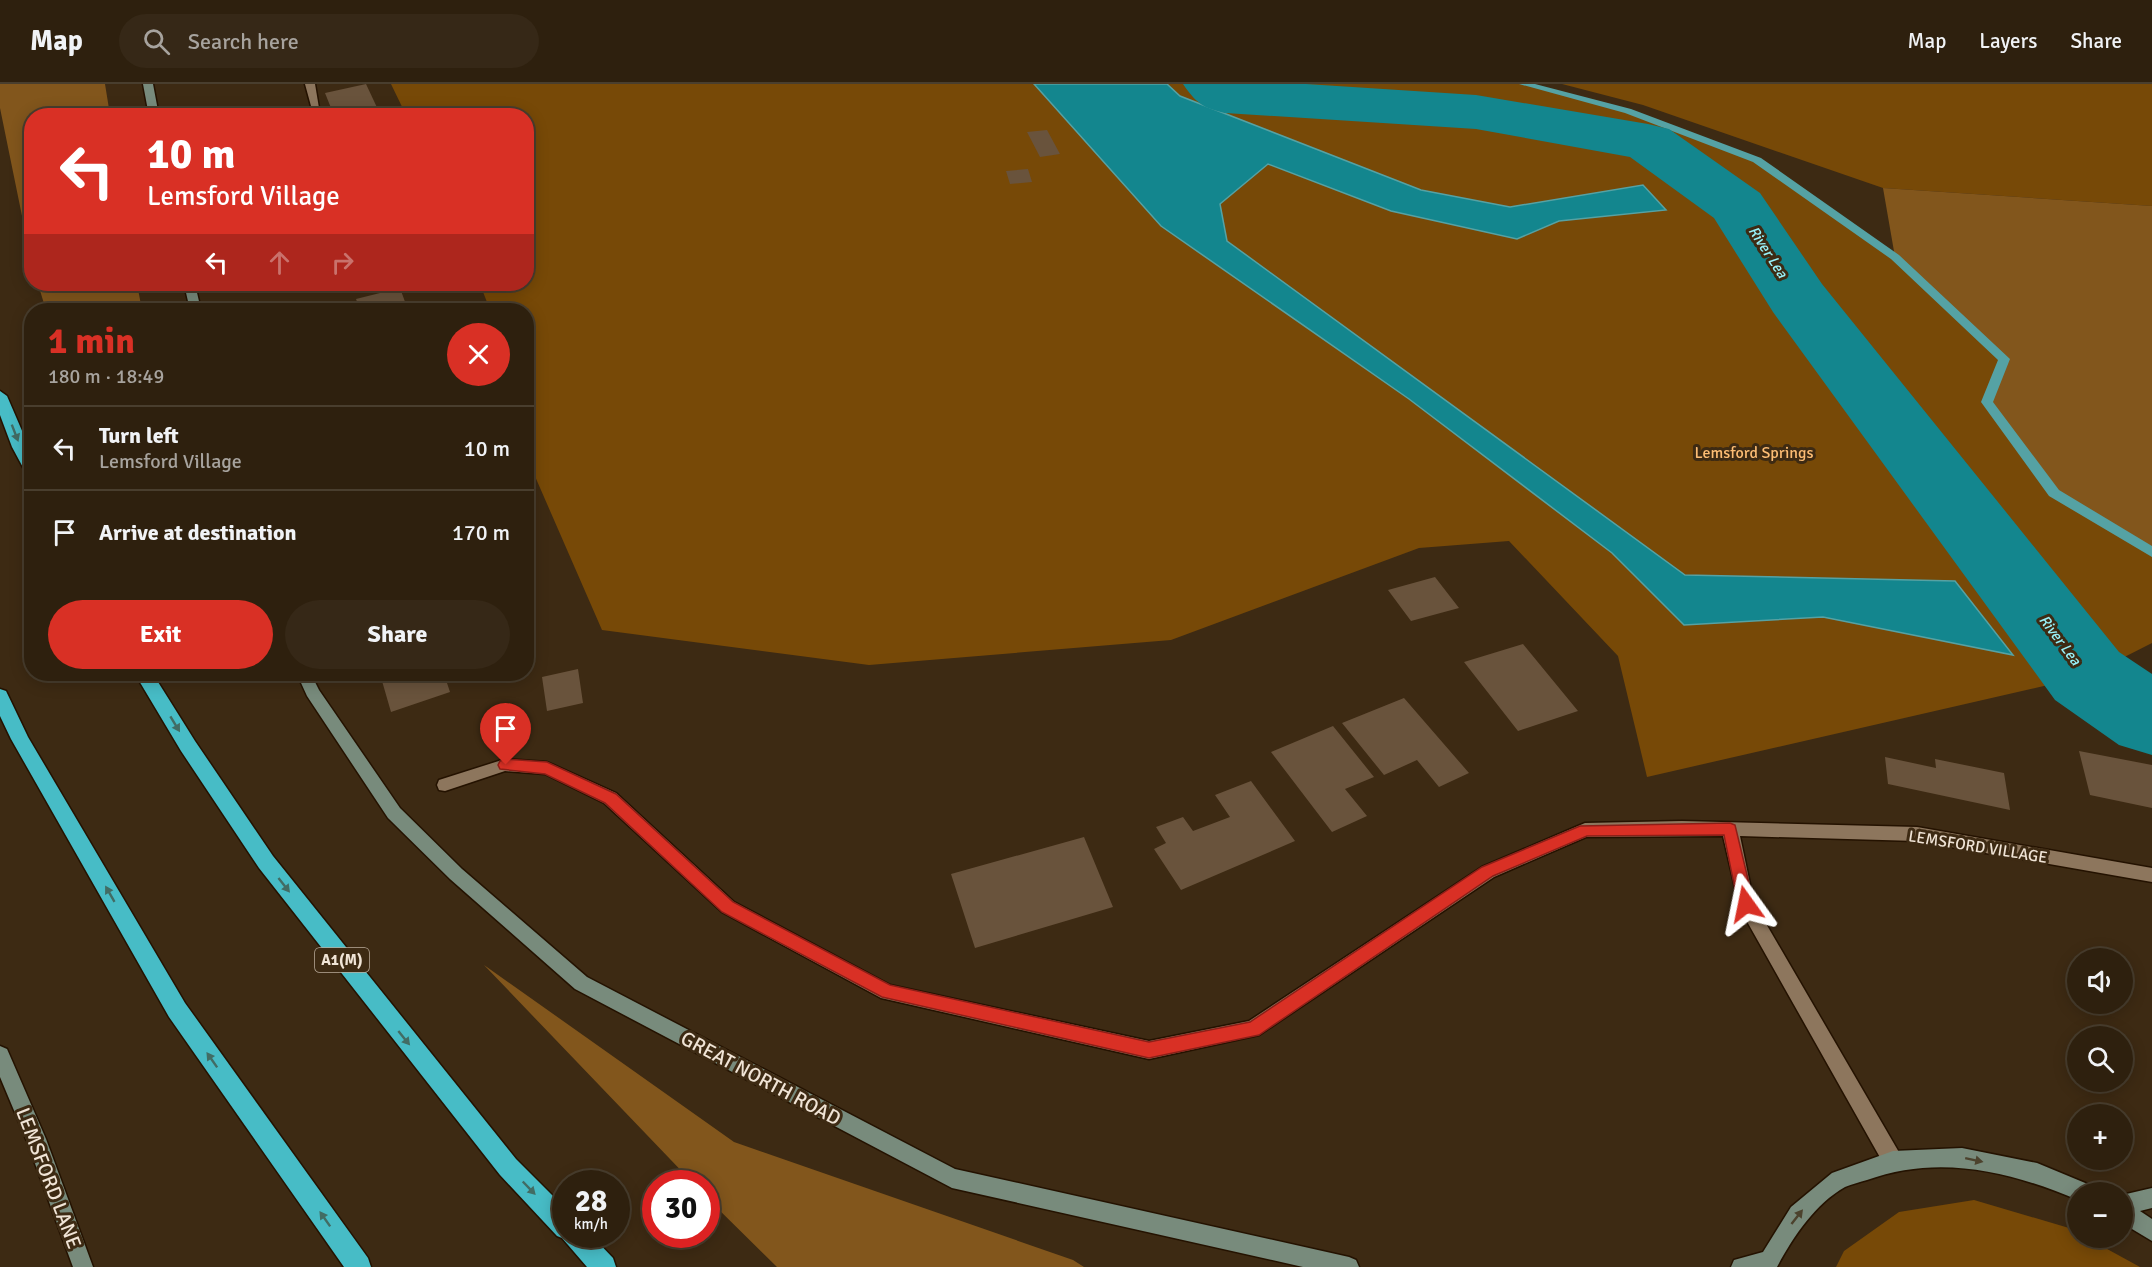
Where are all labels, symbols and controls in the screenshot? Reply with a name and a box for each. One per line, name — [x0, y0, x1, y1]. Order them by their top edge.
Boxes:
search box — [119, 14, 539, 68]
text: Map — [30, 24, 83, 58]
icon: search — [140, 25, 173, 58]
text: Search here — [188, 28, 299, 55]
text: Map — [1908, 28, 1946, 54]
text: Layers — [1979, 28, 2037, 54]
text: Share — [2070, 28, 2122, 54]
text: 10 m — [147, 129, 236, 180]
icon: left — [48, 132, 126, 210]
text: Lemsford Village — [147, 180, 340, 213]
water label: River Lea — [1745, 223, 1792, 282]
icon: left — [200, 246, 233, 279]
icon: ahead — [263, 246, 296, 279]
icon: right — [326, 246, 359, 279]
text: 1 min — [48, 319, 135, 364]
button: close — [447, 323, 510, 386]
text: 180 m · 18:49 — [48, 364, 164, 389]
text: Turn left — [99, 422, 179, 449]
one-way arrow — [10, 424, 20, 442]
icon: left — [48, 432, 81, 465]
text: 10 m — [464, 435, 510, 462]
park label: Lemsford Springs — [1694, 443, 1814, 463]
text: Lemsford Village — [99, 449, 242, 474]
icon: arrive — [48, 516, 81, 549]
text: Arrive at destination — [99, 519, 296, 546]
text: 170 m — [452, 519, 510, 546]
button: Exit — [48, 600, 273, 669]
button: Share — [285, 600, 510, 669]
water label: River Lea — [2035, 611, 2085, 669]
pin — [480, 703, 531, 765]
icon: arrive — [489, 712, 522, 745]
one-way arrow — [169, 716, 180, 732]
street label: LEMSFORD VILLAGE — [1907, 826, 2049, 868]
position arrow — [1714, 872, 1778, 936]
one-way arrow — [278, 877, 290, 893]
one-way arrow — [105, 885, 115, 902]
road number: A1(M) — [315, 948, 369, 972]
map controls — [2067, 948, 2133, 1248]
button: sound — [2067, 948, 2133, 1014]
street label: GREAT NORTH ROAD — [677, 1026, 845, 1131]
button: search — [2067, 1026, 2133, 1092]
one-way arrow — [397, 1031, 410, 1046]
one-way arrow — [207, 1052, 219, 1068]
street label: LEMSFORD LANE — [10, 1104, 87, 1252]
button: + — [2067, 1104, 2133, 1170]
one-way arrow — [1965, 1156, 1984, 1165]
speed limit sign: 30 — [642, 1170, 720, 1248]
one-way arrow — [521, 1181, 535, 1195]
button: − — [2067, 1182, 2133, 1248]
text: 28 — [575, 1183, 607, 1220]
one-way arrow — [1791, 1210, 1803, 1225]
one-way arrow — [319, 1212, 331, 1228]
text: km/h — [574, 1215, 608, 1233]

